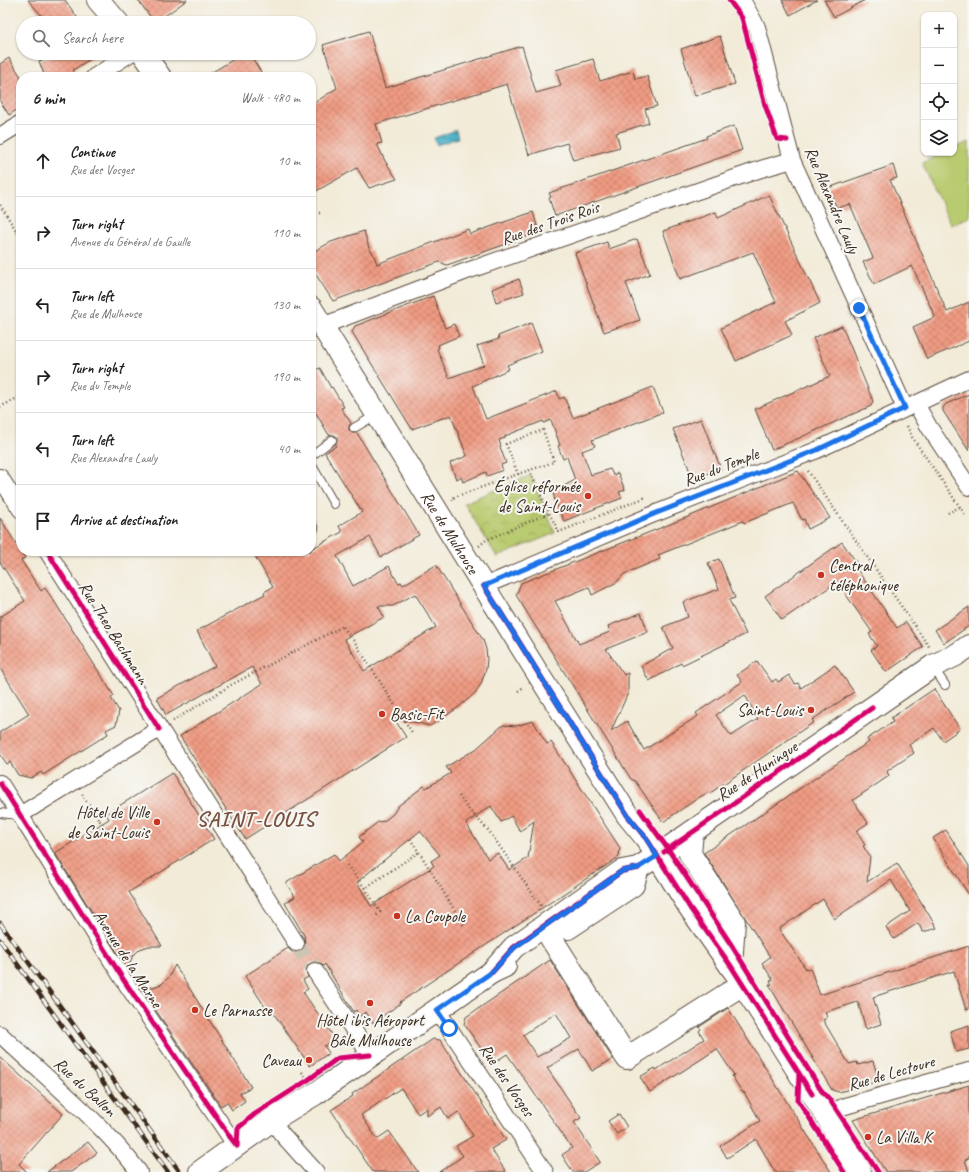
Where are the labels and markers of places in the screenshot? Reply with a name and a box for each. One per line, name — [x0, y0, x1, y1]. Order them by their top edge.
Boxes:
place label: Église réformée de Saint-Louis — [494, 475, 582, 517]
marker: Église réformée de Saint-Louis — [583, 491, 593, 501]
place label: Central téléphonique — [829, 555, 899, 596]
marker: Central téléphonique — [816, 570, 826, 580]
place label: Saint-Louis — [737, 700, 805, 721]
place label: Basic-Fit — [390, 704, 446, 725]
marker: Saint-Louis — [806, 705, 816, 715]
marker: Basic-Fit — [377, 709, 387, 719]
place label: Hôtel de Ville de Saint-Louis — [67, 802, 151, 843]
marker: Hôtel de Ville de Saint-Louis — [152, 817, 162, 827]
place label: La Coupole — [405, 906, 467, 927]
marker: La Coupole — [392, 911, 402, 921]
marker: Hôtel ibis Aéroport Bâle Mulhouse — [365, 998, 375, 1008]
place label: Le Parnasse — [203, 1000, 273, 1021]
marker: Le Parnasse — [190, 1005, 200, 1015]
place label: Hôtel ibis Aéroport Bâle Mulhouse — [316, 1010, 426, 1051]
place label: Caveau — [261, 1050, 303, 1071]
marker: Caveau — [304, 1055, 314, 1065]
place label: La Villa K — [876, 1127, 934, 1148]
marker: La Villa K — [863, 1132, 873, 1142]

